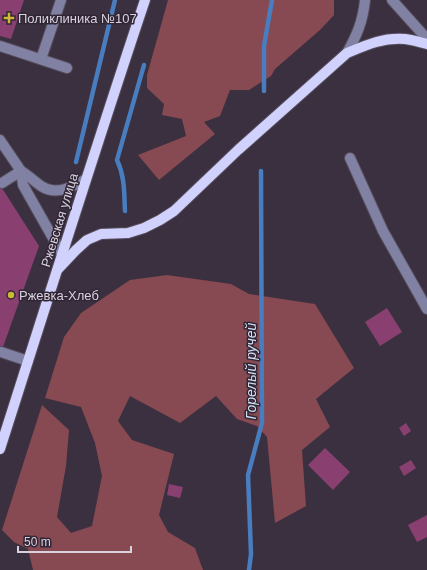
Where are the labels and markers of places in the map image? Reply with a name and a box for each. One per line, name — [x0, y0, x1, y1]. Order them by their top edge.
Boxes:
place label: Поликлиника №107 — [18, 11, 137, 26]
marker: Поликлиника №107 — [3, 12, 15, 24]
place label: Ржевка-Хлеб — [19, 288, 99, 303]
marker: Ржевка-Хлеб — [6, 290, 16, 300]

